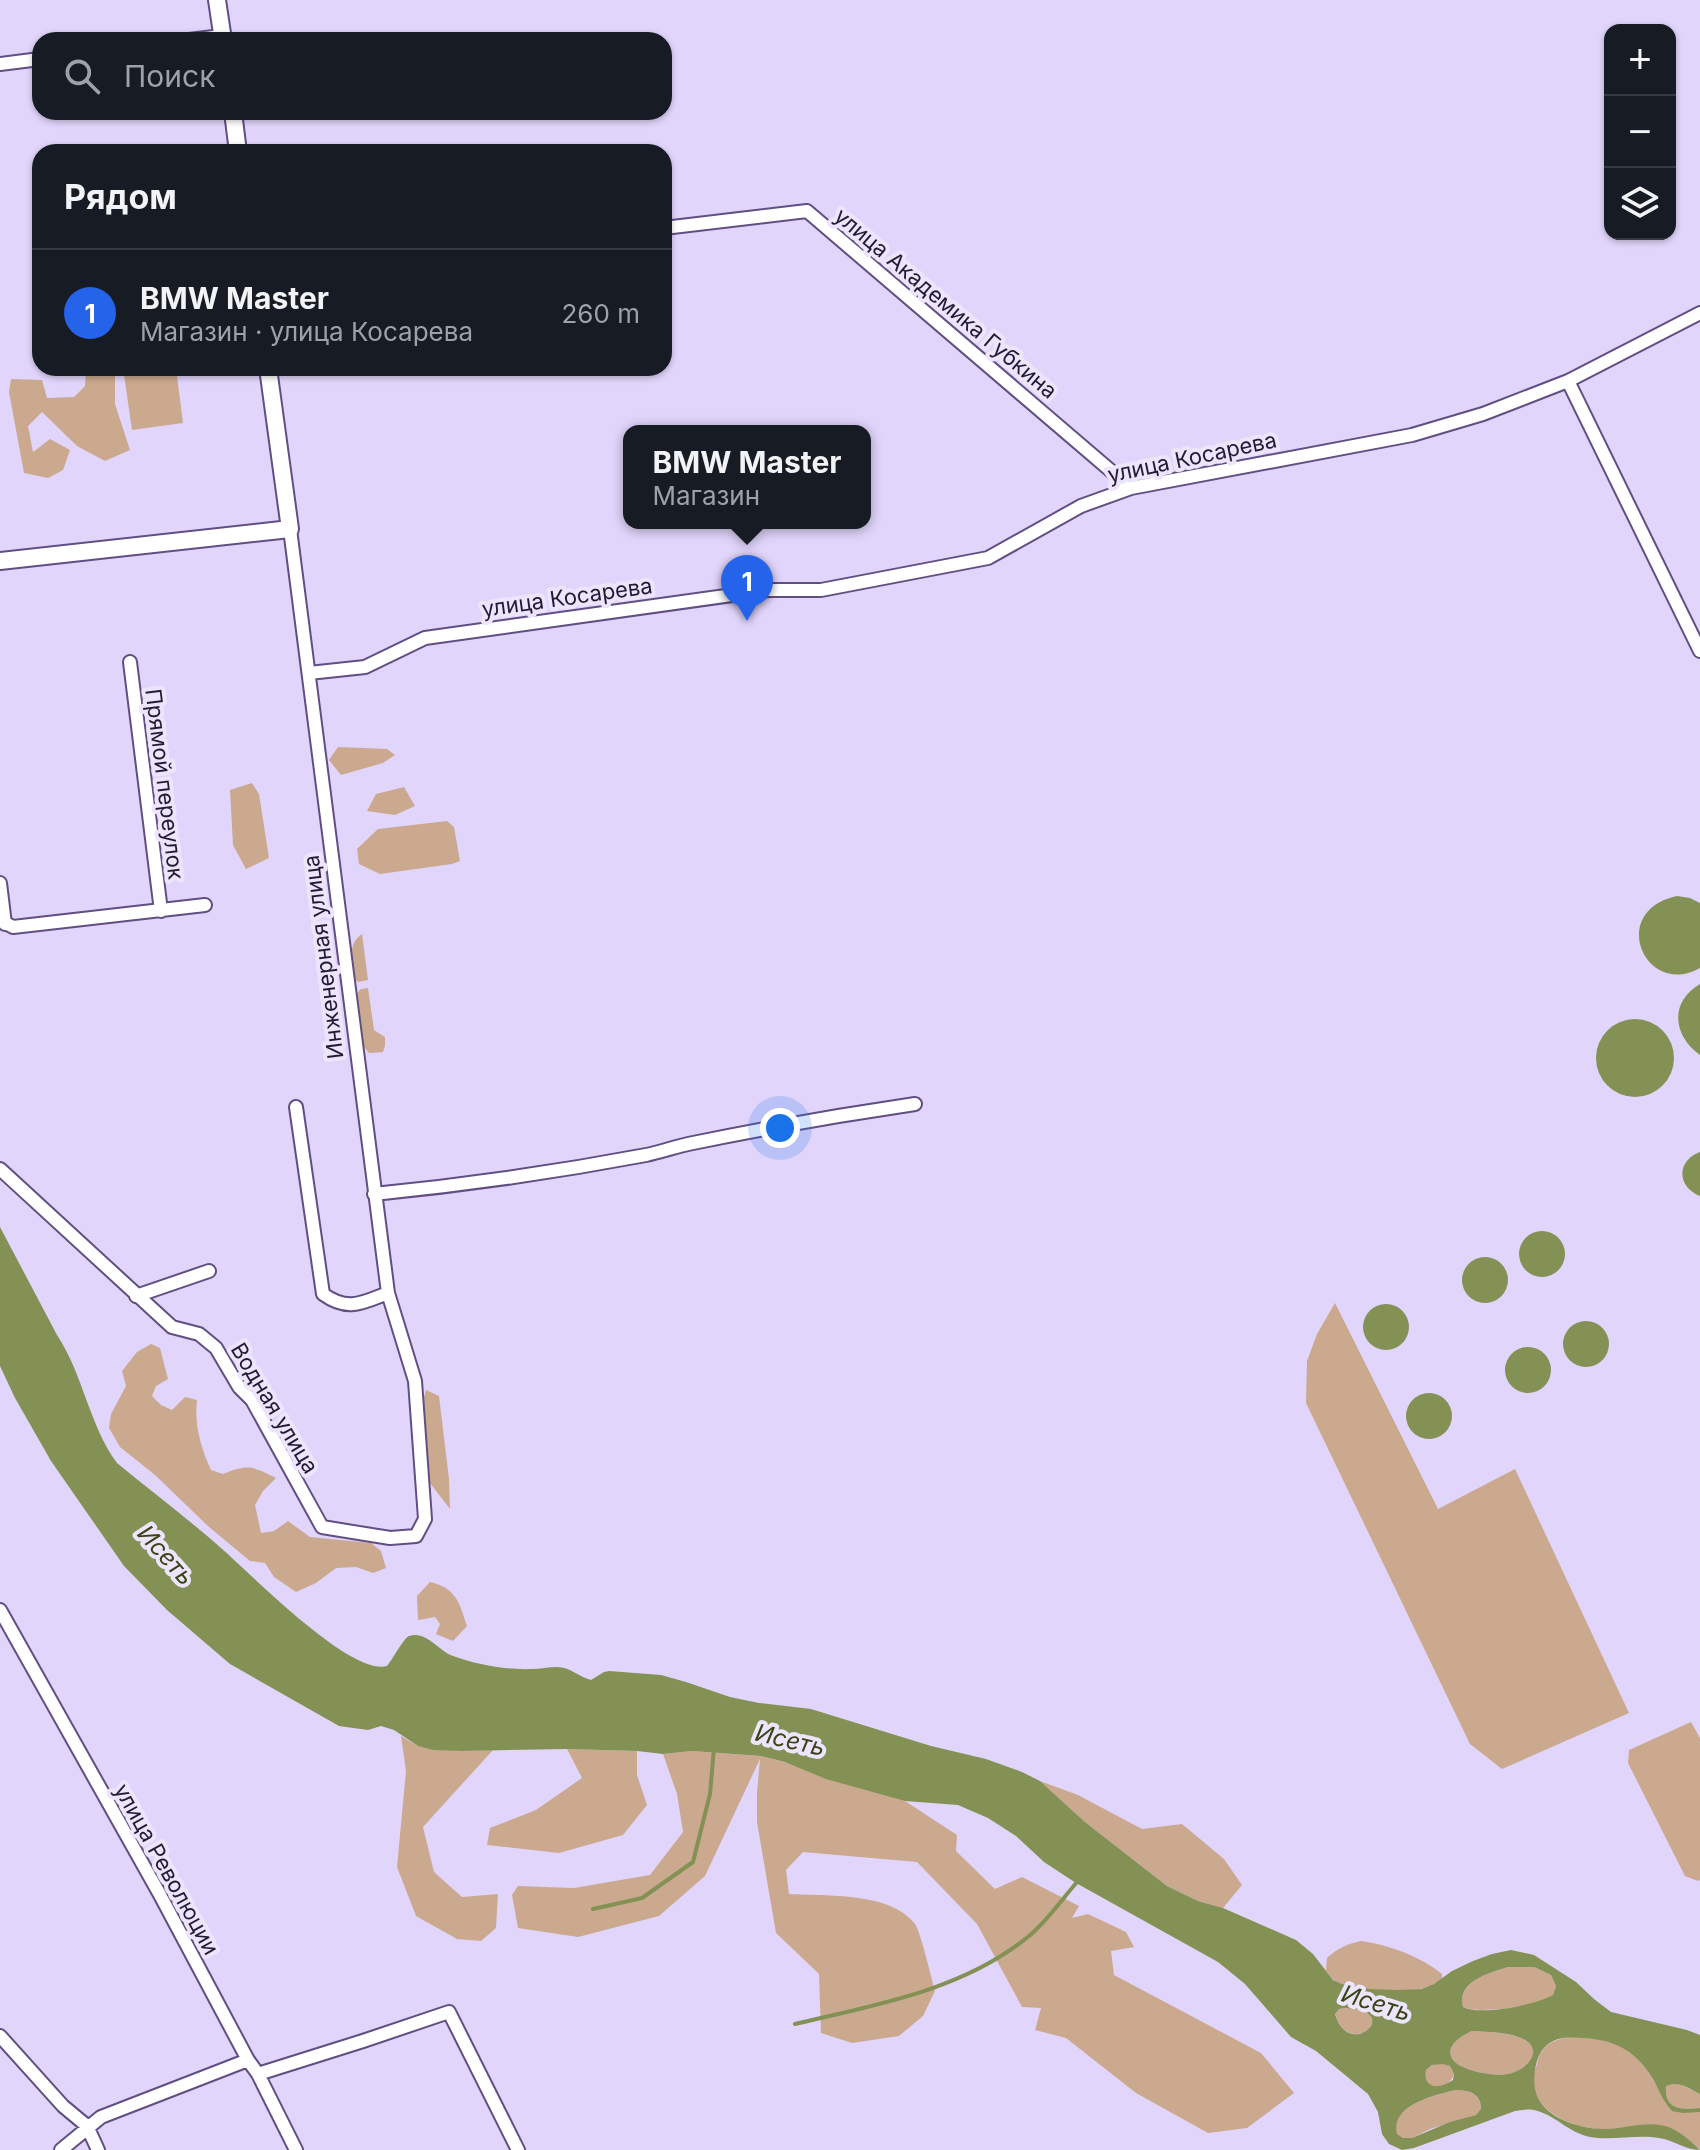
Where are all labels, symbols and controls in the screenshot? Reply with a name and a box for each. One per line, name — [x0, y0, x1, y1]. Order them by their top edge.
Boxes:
map controls — [1604, 24, 1676, 240]
button: + — [1604, 24, 1676, 96]
search box — [32, 32, 672, 120]
icon: search — [60, 54, 104, 98]
text: Поиск — [124, 58, 215, 94]
button: − — [1604, 96, 1676, 168]
button: layers — [1604, 168, 1676, 240]
text: Рядом — [64, 176, 177, 217]
street label: улица Академика Губкина — [830, 202, 1062, 404]
text: BMW Master — [140, 280, 329, 316]
text: 1 — [84, 298, 96, 329]
text: 260 m — [562, 298, 640, 329]
text: Магазин · улица Косарева — [140, 316, 473, 347]
popup — [623, 425, 871, 529]
street label: улица Косарева — [1105, 426, 1279, 488]
text: BMW Master — [653, 444, 841, 480]
text: Магазин — [653, 480, 760, 511]
pin: 1 — [721, 555, 773, 621]
street label: улица Косарева — [480, 572, 654, 622]
street label: Прямой переулок — [140, 687, 190, 881]
street label: Инженерная улица — [298, 854, 348, 1060]
your location — [760, 1108, 800, 1148]
street label: Водная улица — [226, 1338, 324, 1478]
water label: Исеть — [132, 1519, 200, 1591]
water label: Исеть — [752, 1718, 828, 1762]
street label: улица Революции — [109, 1779, 225, 1959]
water label: Исеть — [1338, 1979, 1414, 2027]

